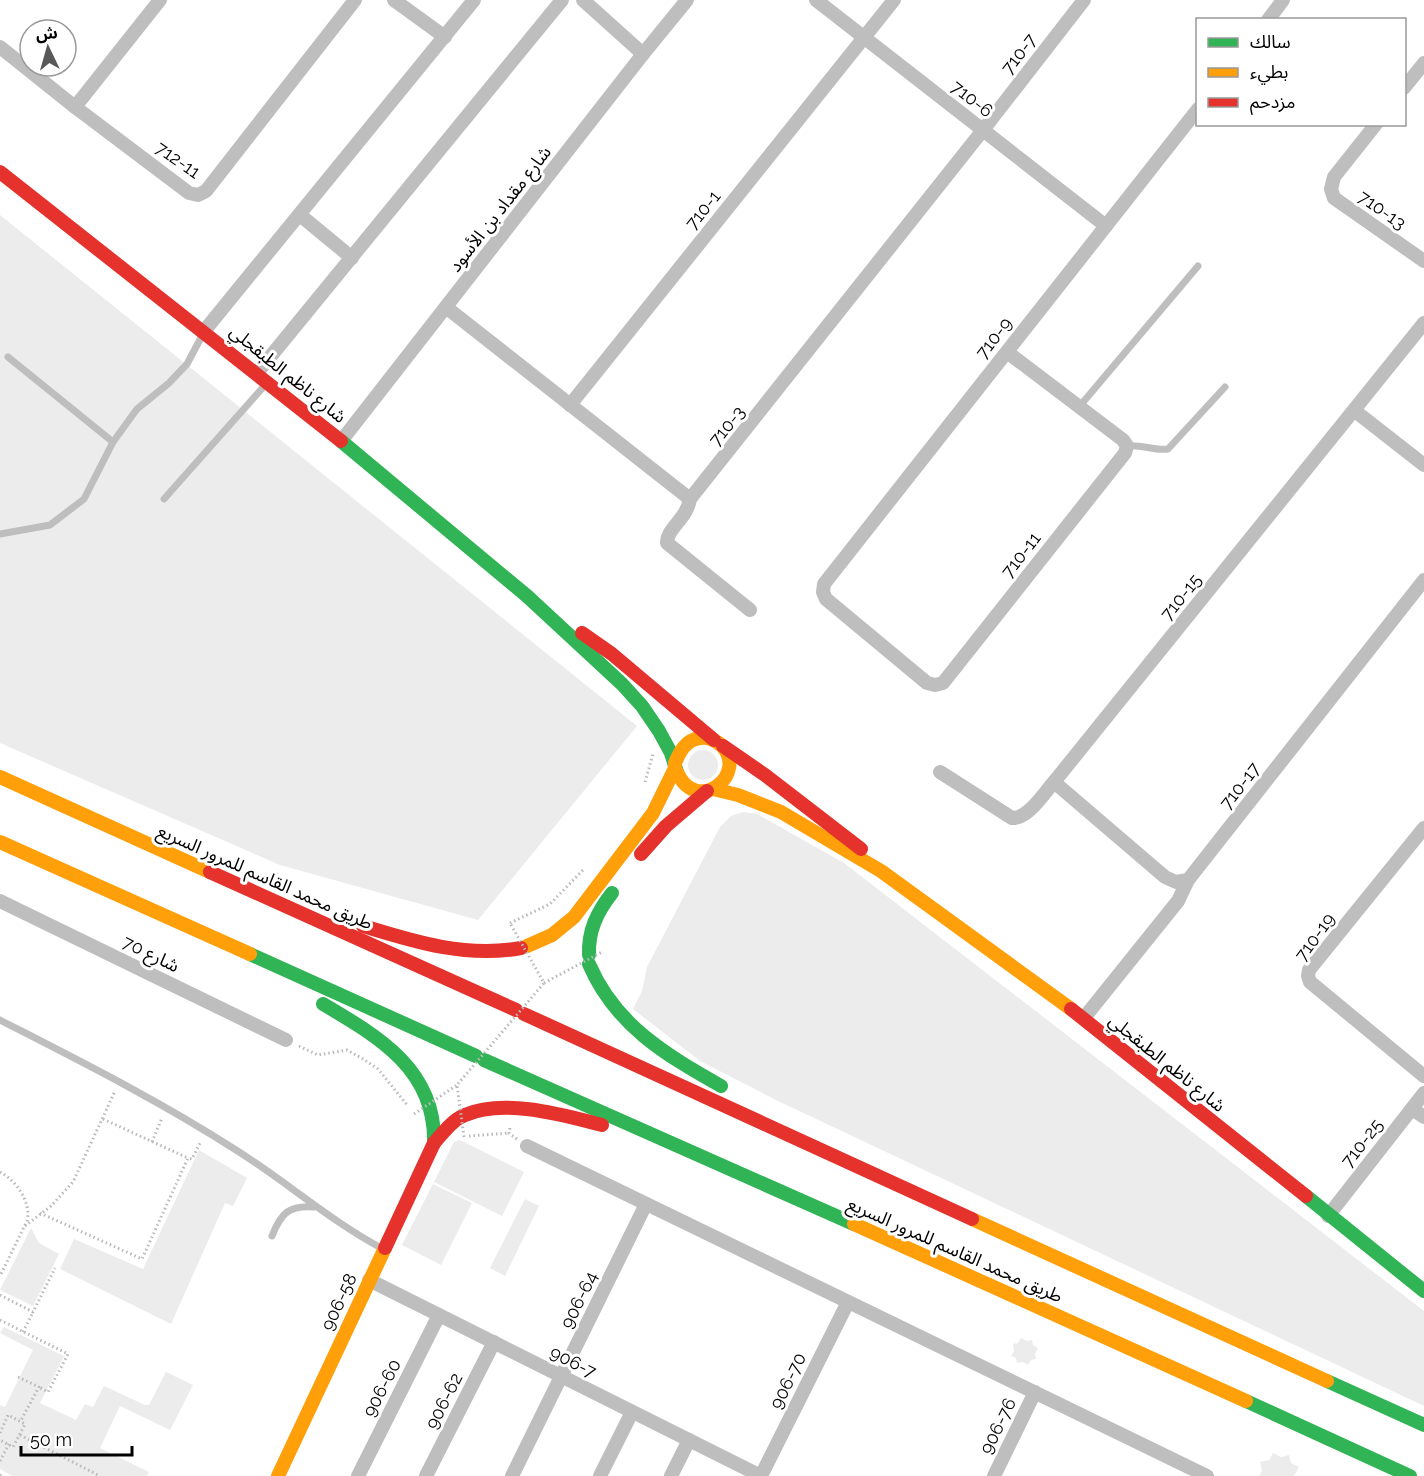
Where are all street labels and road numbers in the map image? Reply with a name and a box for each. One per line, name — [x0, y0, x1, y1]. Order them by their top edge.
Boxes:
street label: 710-7 — [997, 29, 1041, 78]
street label: 710-6 — [947, 76, 997, 121]
street label: 712-11 — [152, 137, 205, 183]
street label: شارع مقداد بن الأسود — [444, 142, 558, 278]
street label: 710-1 — [681, 186, 725, 233]
street label: 710-13 — [1354, 186, 1410, 233]
street label: 710-9 — [971, 313, 1016, 362]
street label: شارع ناظم الطبقجلي — [223, 320, 351, 430]
street label: 710-3 — [704, 402, 749, 450]
street label: 710-11 — [997, 528, 1045, 581]
street label: 710-15 — [1156, 569, 1206, 624]
street label: 710-17 — [1215, 758, 1264, 813]
street label: طريق محمد القاسم للمرور السريع — [153, 819, 376, 937]
street label: 710-19 — [1290, 909, 1339, 965]
street label: شارع 70 — [118, 931, 183, 980]
street label: شارع ناظم الطبقجلي — [1102, 1009, 1230, 1119]
street label: 710-25 — [1336, 1114, 1387, 1171]
street label: طريق محمد القاسم للمرور السريع — [843, 1192, 1066, 1310]
street label: 906-64 — [556, 1268, 601, 1332]
street label: 906-58 — [316, 1270, 361, 1334]
street label: 906-7 — [547, 1341, 600, 1382]
street label: 906-70 — [765, 1349, 810, 1412]
street label: 906-60 — [358, 1355, 405, 1420]
street label: 906-62 — [421, 1369, 467, 1432]
street label: 906-76 — [975, 1394, 1020, 1457]

